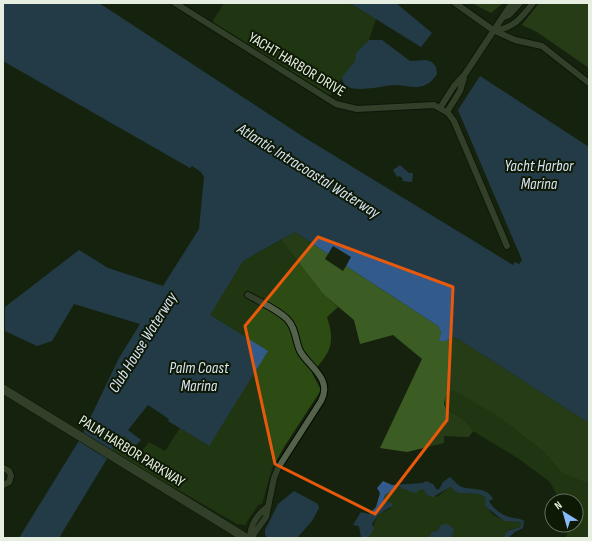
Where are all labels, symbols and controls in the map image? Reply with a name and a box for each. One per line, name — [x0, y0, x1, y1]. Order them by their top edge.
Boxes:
street label: YACHT HARBOR DRIVE — [245, 28, 349, 101]
water label: Atlantic Intracoastal Waterway — [233, 119, 384, 223]
water label: Yacht Harbor Marina — [505, 157, 574, 194]
water label: Club House Waterway — [105, 288, 182, 397]
water label: Palm Coast Marina — [169, 359, 230, 396]
street label: PALM HARBOR PARKWAY — [75, 411, 189, 492]
north arrow — [544, 493, 584, 533]
text: N — [552, 498, 565, 512]

